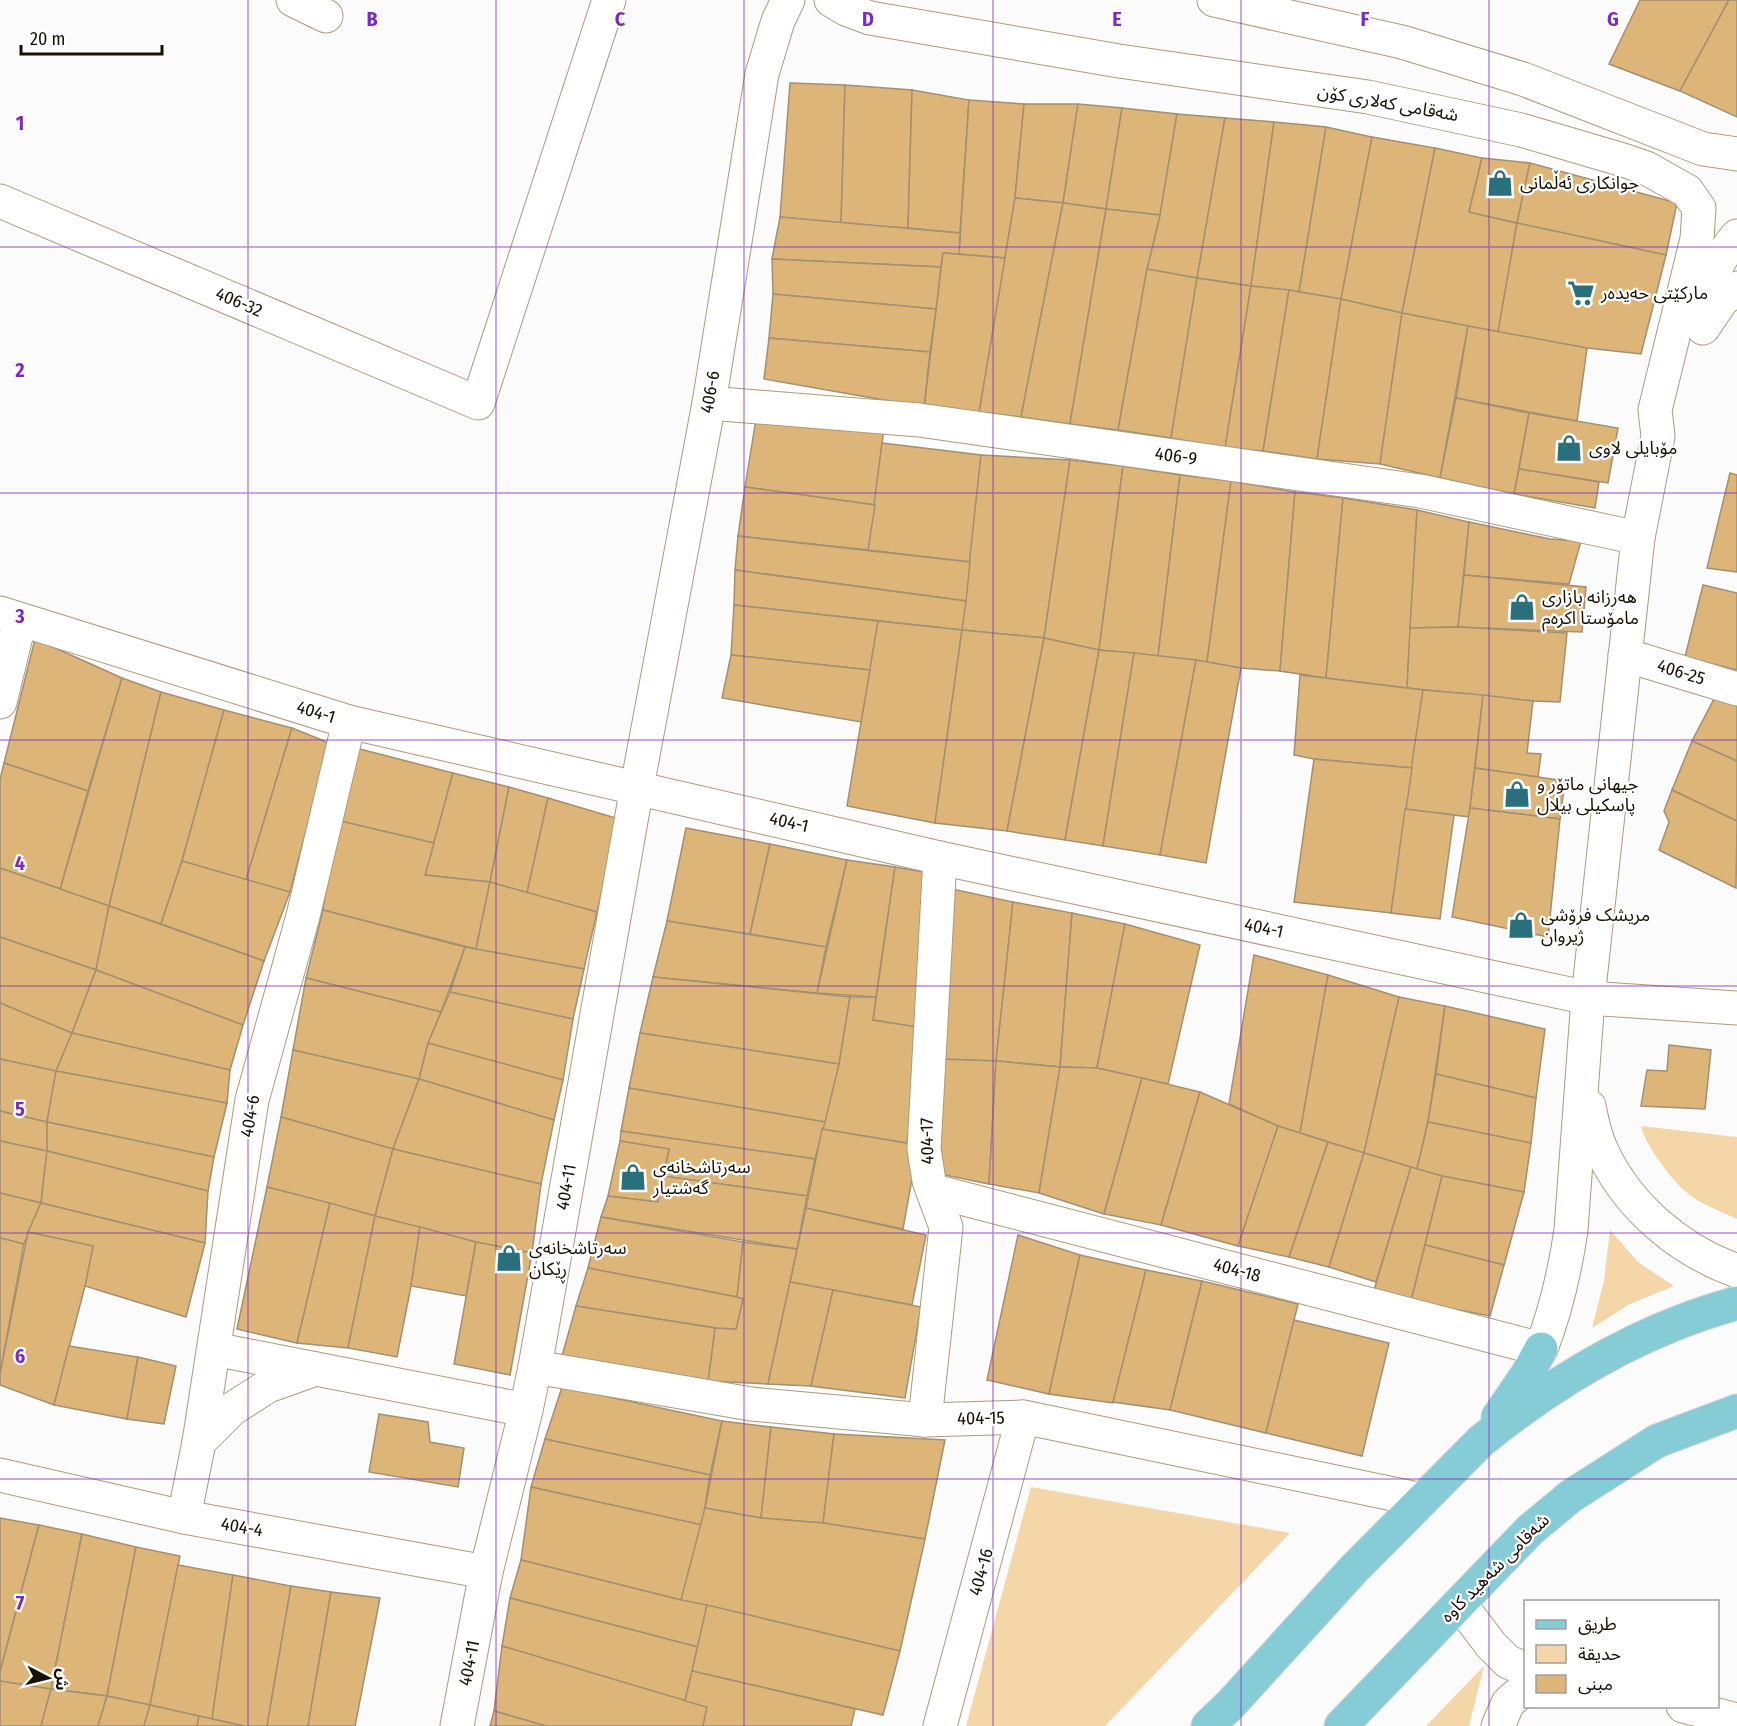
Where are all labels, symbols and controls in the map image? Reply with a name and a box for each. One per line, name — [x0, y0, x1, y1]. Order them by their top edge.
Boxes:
text: B — [366, 7, 378, 31]
text: C — [615, 7, 626, 31]
text: D — [862, 7, 874, 31]
text: E — [1112, 7, 1122, 31]
text: F — [1361, 7, 1370, 31]
text: G — [1607, 7, 1619, 31]
scale bar — [21, 18, 162, 56]
text: 20 m — [30, 28, 65, 50]
street label: شەقامی کەلاری کۆن — [1316, 80, 1460, 126]
text: 1 — [16, 111, 24, 135]
shop icon: جوانکاری ئەڵمانی — [1485, 168, 1515, 198]
place label: جوانکاری ئەڵمانی — [1520, 170, 1639, 194]
supermarket icon: مارکێتی حەیدەر — [1566, 278, 1596, 308]
street label: 406-32 — [212, 282, 266, 322]
place label: مارکێتی حەیدەر — [1600, 282, 1708, 304]
text: 2 — [14, 358, 25, 382]
street label: 406-6 — [695, 369, 725, 415]
shop icon: مۆبایلی لاوی — [1554, 433, 1584, 463]
place label: مۆبایلی لاوی — [1589, 437, 1678, 459]
street label: 406-9 — [1154, 442, 1198, 470]
place label: هەرزانە بازاری مامۆستا اکرەم — [1542, 586, 1639, 632]
shop icon: هەرزانە بازاری مامۆستا اکرەم — [1507, 592, 1537, 622]
text: 3 — [14, 604, 25, 628]
street label: 406-25 — [1654, 654, 1708, 690]
street label: 404-1 — [294, 696, 338, 728]
place label: جیهانی ماتۆر و پاسکیلی بیلال — [1537, 773, 1638, 816]
shop icon: جیهانی ماتۆر و پاسکیلی بیلال — [1502, 779, 1532, 809]
street label: 404-1 — [767, 807, 811, 837]
text: 4 — [15, 851, 25, 875]
place label: مریشک فرۆشی ژیروان — [1541, 904, 1650, 947]
shop icon: مریشک فرۆشی ژیروان — [1506, 910, 1536, 940]
street label: 404-1 — [1243, 913, 1285, 943]
street label: 404-6 — [235, 1093, 265, 1139]
text: 5 — [15, 1097, 25, 1121]
street label: 404-17 — [916, 1118, 938, 1164]
place label: سەرتاشخانەی گەشتیار — [652, 1156, 751, 1199]
street label: 404-11 — [551, 1162, 581, 1212]
shop icon: سەرتاشخانەی گەشتیار — [618, 1162, 648, 1192]
place label: سەرتاشخانەی ڕێکان — [529, 1237, 627, 1284]
shop icon: سەرتاشخانەی ڕێکان — [494, 1243, 524, 1273]
street label: 404-18 — [1211, 1253, 1263, 1287]
text: 6 — [15, 1344, 25, 1368]
street label: 404-15 — [957, 1407, 1005, 1429]
street label: شەقامی شەهید کاوە — [1436, 1509, 1554, 1627]
street label: 404-4 — [219, 1513, 265, 1542]
street label: 404-16 — [964, 1546, 998, 1598]
text: 7 — [16, 1591, 25, 1615]
legend — [1524, 1600, 1719, 1708]
text: طريق — [1578, 1613, 1617, 1635]
street label: 404-11 — [454, 1638, 484, 1688]
text: حديقة — [1578, 1643, 1621, 1665]
north arrow — [18, 1648, 78, 1708]
text: ش — [52, 1668, 73, 1692]
text: مبنى — [1578, 1673, 1613, 1695]

